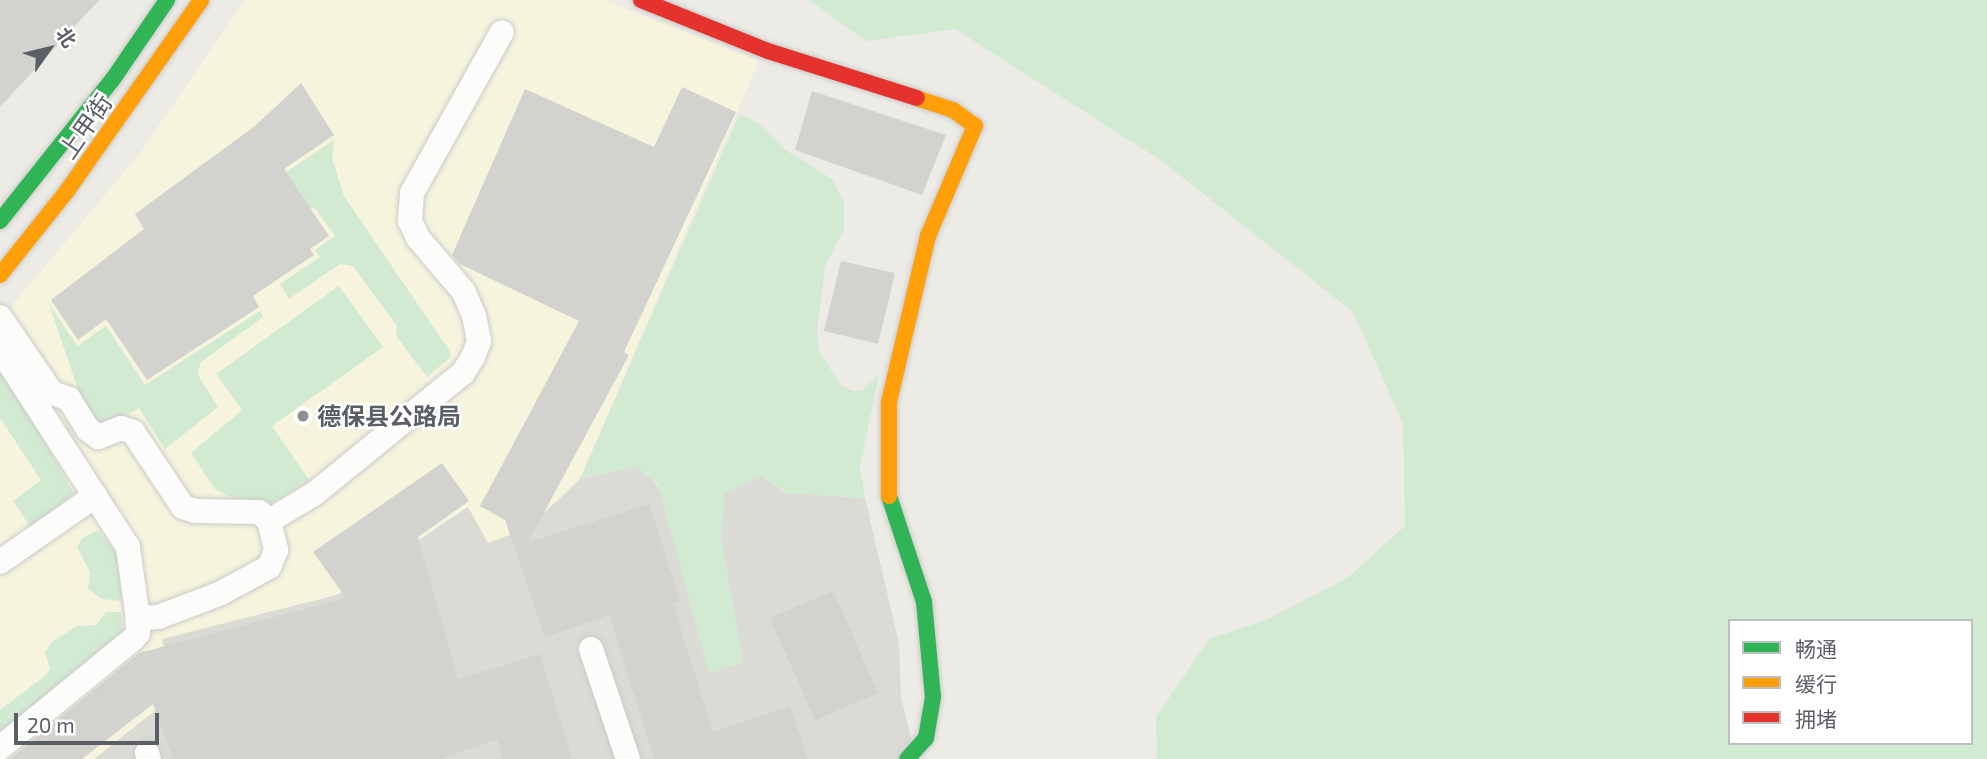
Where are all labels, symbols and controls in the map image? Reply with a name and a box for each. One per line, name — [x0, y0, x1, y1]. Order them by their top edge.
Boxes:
north arrow — [14, 14, 84, 84]
text: 北 — [52, 23, 82, 51]
street label: 上甲街 — [53, 88, 117, 164]
place label: 德保县公路局 — [317, 402, 461, 430]
marker: 德保县公路局 — [295, 408, 311, 424]
legend — [1728, 619, 1973, 745]
text: 畅通 — [1795, 636, 1837, 661]
text: 缓行 — [1795, 671, 1837, 696]
scale bar — [18, 700, 163, 744]
text: 拥堵 — [1795, 706, 1837, 731]
text: 20 m — [27, 712, 75, 737]

